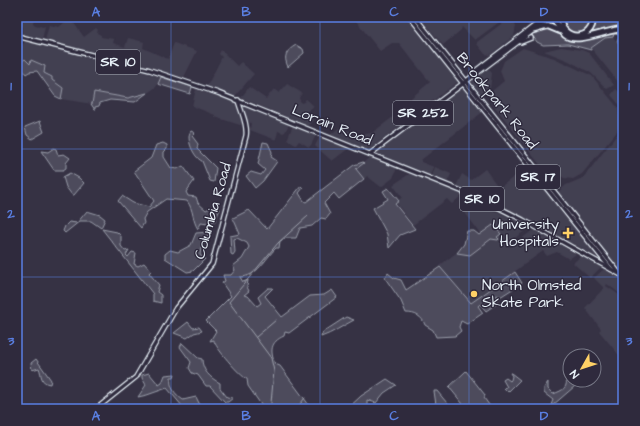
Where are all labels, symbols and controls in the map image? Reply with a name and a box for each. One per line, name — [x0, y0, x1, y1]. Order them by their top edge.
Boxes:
text: A — [92, 3, 101, 21]
text: B — [241, 3, 251, 21]
text: C — [389, 3, 399, 21]
text: D — [540, 3, 549, 21]
street label: Brookpark Road — [451, 48, 543, 154]
road number: SR 10 — [96, 50, 140, 74]
text: 1 — [10, 77, 12, 95]
text: 1 — [628, 77, 630, 95]
street label: Lorain Road — [289, 99, 376, 151]
road number: SR 252 — [393, 101, 453, 125]
street label: Columbia Road — [189, 160, 237, 262]
road number: SR 17 — [516, 165, 560, 189]
road number: SR 10 — [460, 187, 504, 211]
text: 2 — [6, 205, 15, 223]
text: 2 — [624, 205, 633, 223]
place label: University Hospitals — [493, 214, 559, 252]
marker: University Hospitals — [562, 227, 574, 239]
place label: North Olmsted Skate Park — [482, 275, 581, 313]
marker: North Olmsted Skate Park — [469, 289, 479, 299]
text: 3 — [7, 332, 15, 350]
text: 3 — [625, 332, 633, 350]
north arrow — [562, 348, 602, 388]
text: N — [567, 367, 583, 381]
text: A — [92, 407, 101, 425]
text: B — [241, 407, 251, 425]
text: C — [389, 407, 399, 425]
text: D — [540, 407, 549, 425]

